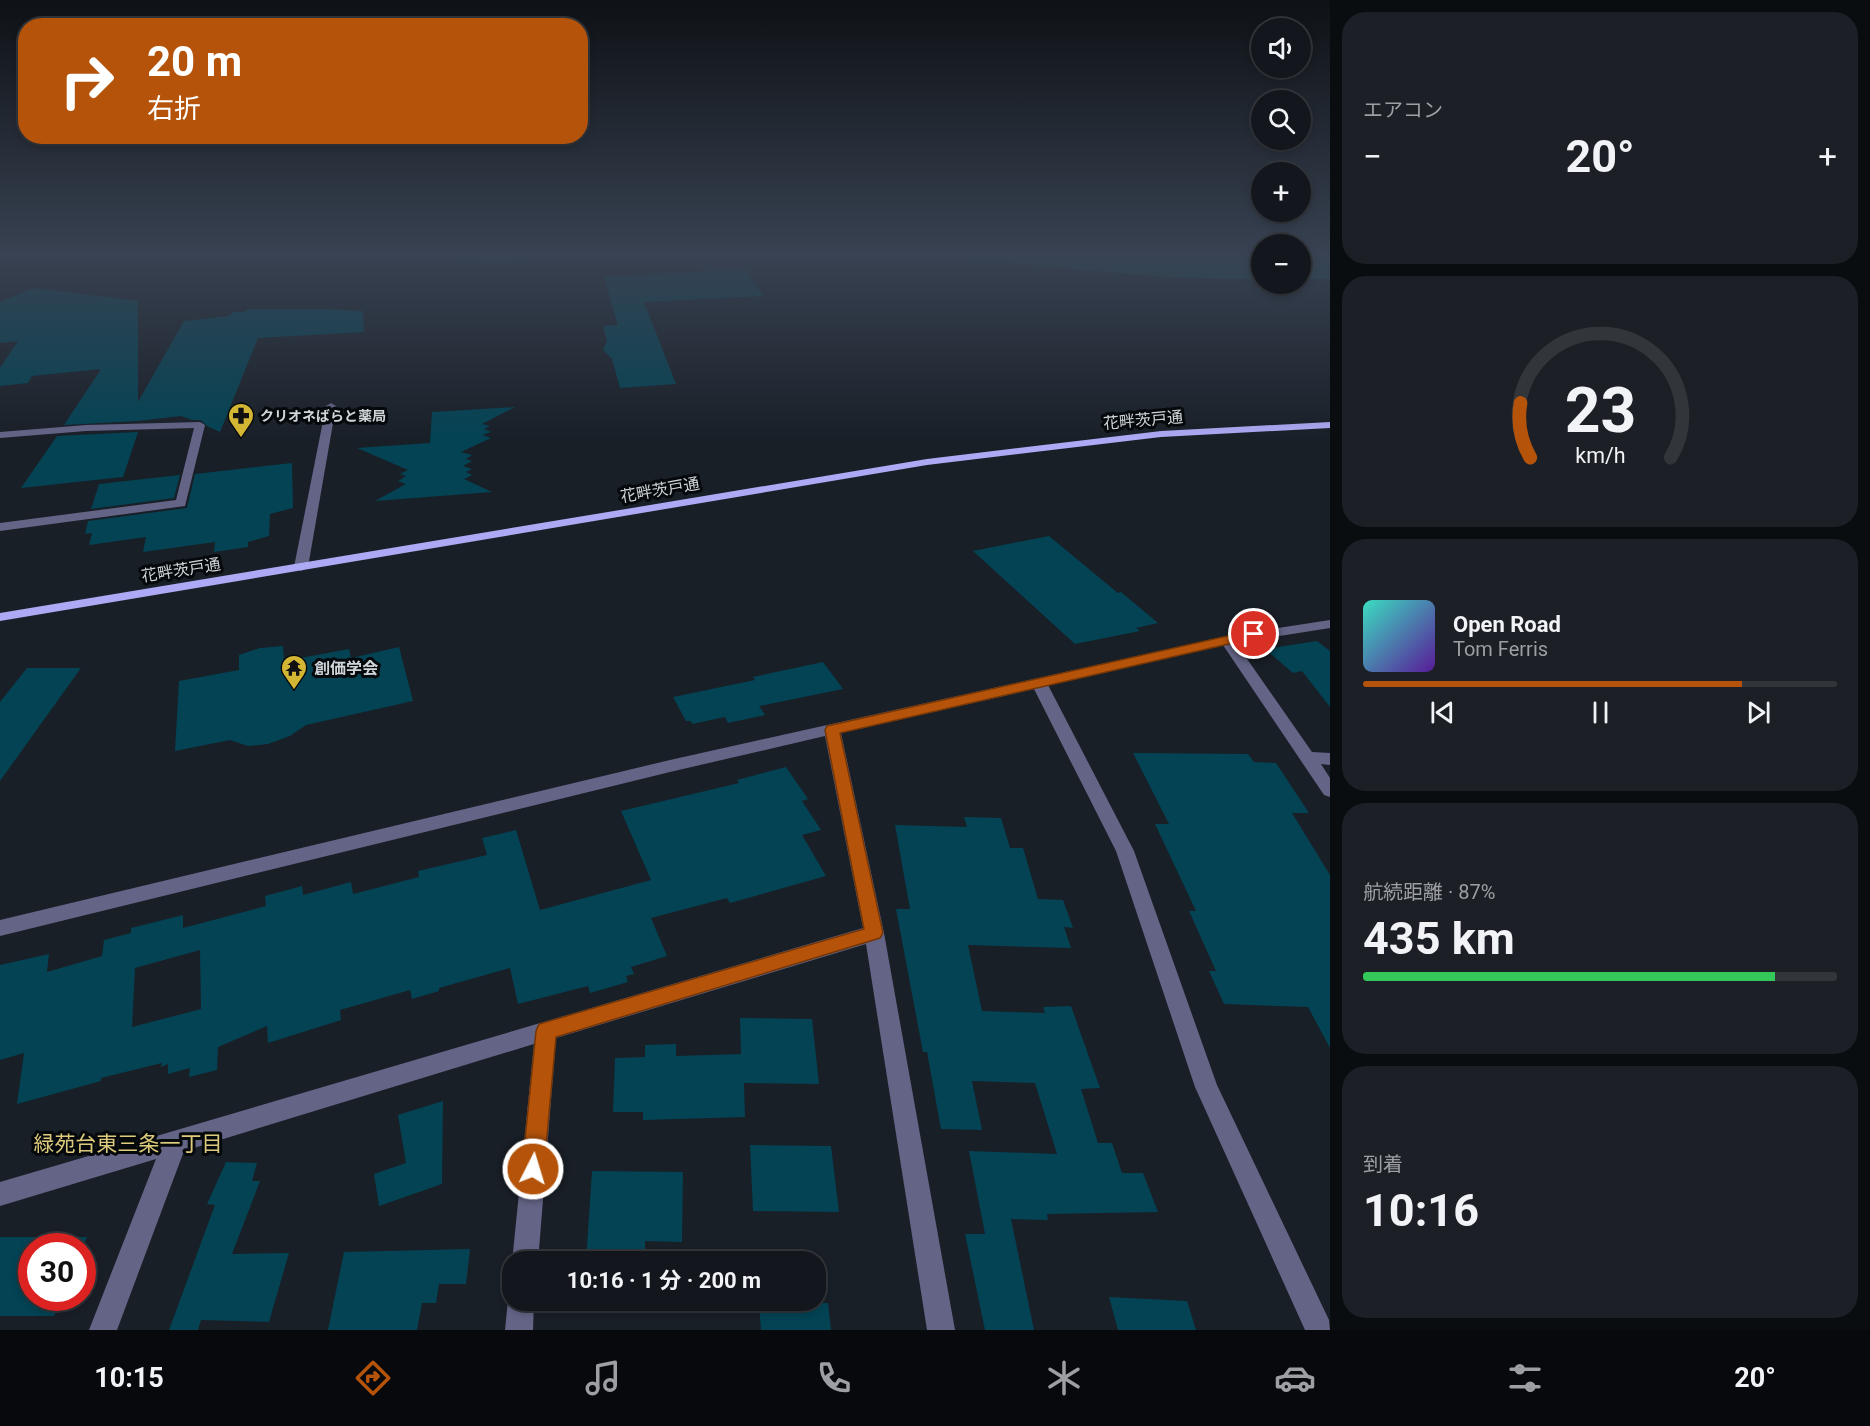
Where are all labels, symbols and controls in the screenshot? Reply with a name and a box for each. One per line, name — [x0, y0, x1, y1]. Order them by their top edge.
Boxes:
map controls — [1251, 18, 1311, 294]
button: sound — [1251, 18, 1311, 78]
text: 20 m — [147, 37, 242, 86]
icon: right — [48, 42, 126, 120]
button: search — [1251, 90, 1311, 150]
text: 右折 — [147, 93, 201, 125]
text: エアコン — [1363, 98, 1443, 122]
text: 20° — [1565, 130, 1635, 183]
text: − — [1363, 137, 1382, 176]
text: + — [1818, 137, 1837, 176]
button: + — [1251, 162, 1311, 222]
button: − — [1251, 234, 1311, 294]
text: 23 — [1564, 375, 1636, 448]
pharmacy icon: クリオネばらと薬局 — [226, 401, 256, 439]
street label: 花畔茨戸通 — [1102, 407, 1184, 433]
place label: クリオネばらと薬局 — [260, 408, 386, 424]
text: km/h — [1575, 444, 1625, 469]
street label: 花畔茨戸通 — [619, 474, 701, 506]
street label: 花畔茨戸通 — [140, 554, 222, 586]
pin — [1228, 608, 1279, 659]
text: Open Road — [1453, 612, 1561, 637]
icon: arrive — [1237, 617, 1270, 650]
text: Tom Ferris — [1453, 637, 1548, 661]
temple icon: 創価学会 — [279, 653, 309, 691]
place label: 創価学会 — [314, 659, 378, 678]
icon: previous — [1426, 696, 1459, 729]
icon: pause — [1584, 696, 1617, 729]
icon: next — [1742, 696, 1775, 729]
text: 航続距離 · 87% — [1363, 880, 1495, 904]
text: 435 km — [1363, 912, 1515, 965]
district label: 緑苑台東三条一丁目 — [34, 1132, 223, 1156]
position arrow — [501, 1137, 565, 1201]
text: 到着 — [1363, 1152, 1403, 1176]
text: 10:16 — [1363, 1184, 1479, 1237]
speed limit sign: 30 — [18, 1233, 96, 1311]
text: 10:16 · 1 分 · 200 m — [567, 1268, 761, 1293]
icon: directions — [352, 1357, 394, 1399]
icon: music — [582, 1357, 624, 1399]
icon: phone — [813, 1357, 855, 1399]
icon: climate — [1043, 1357, 1085, 1399]
icon: car — [1274, 1357, 1316, 1399]
icon: filters — [1504, 1357, 1546, 1399]
text: 10:15 — [94, 1362, 164, 1394]
text: 20° — [1734, 1362, 1776, 1394]

